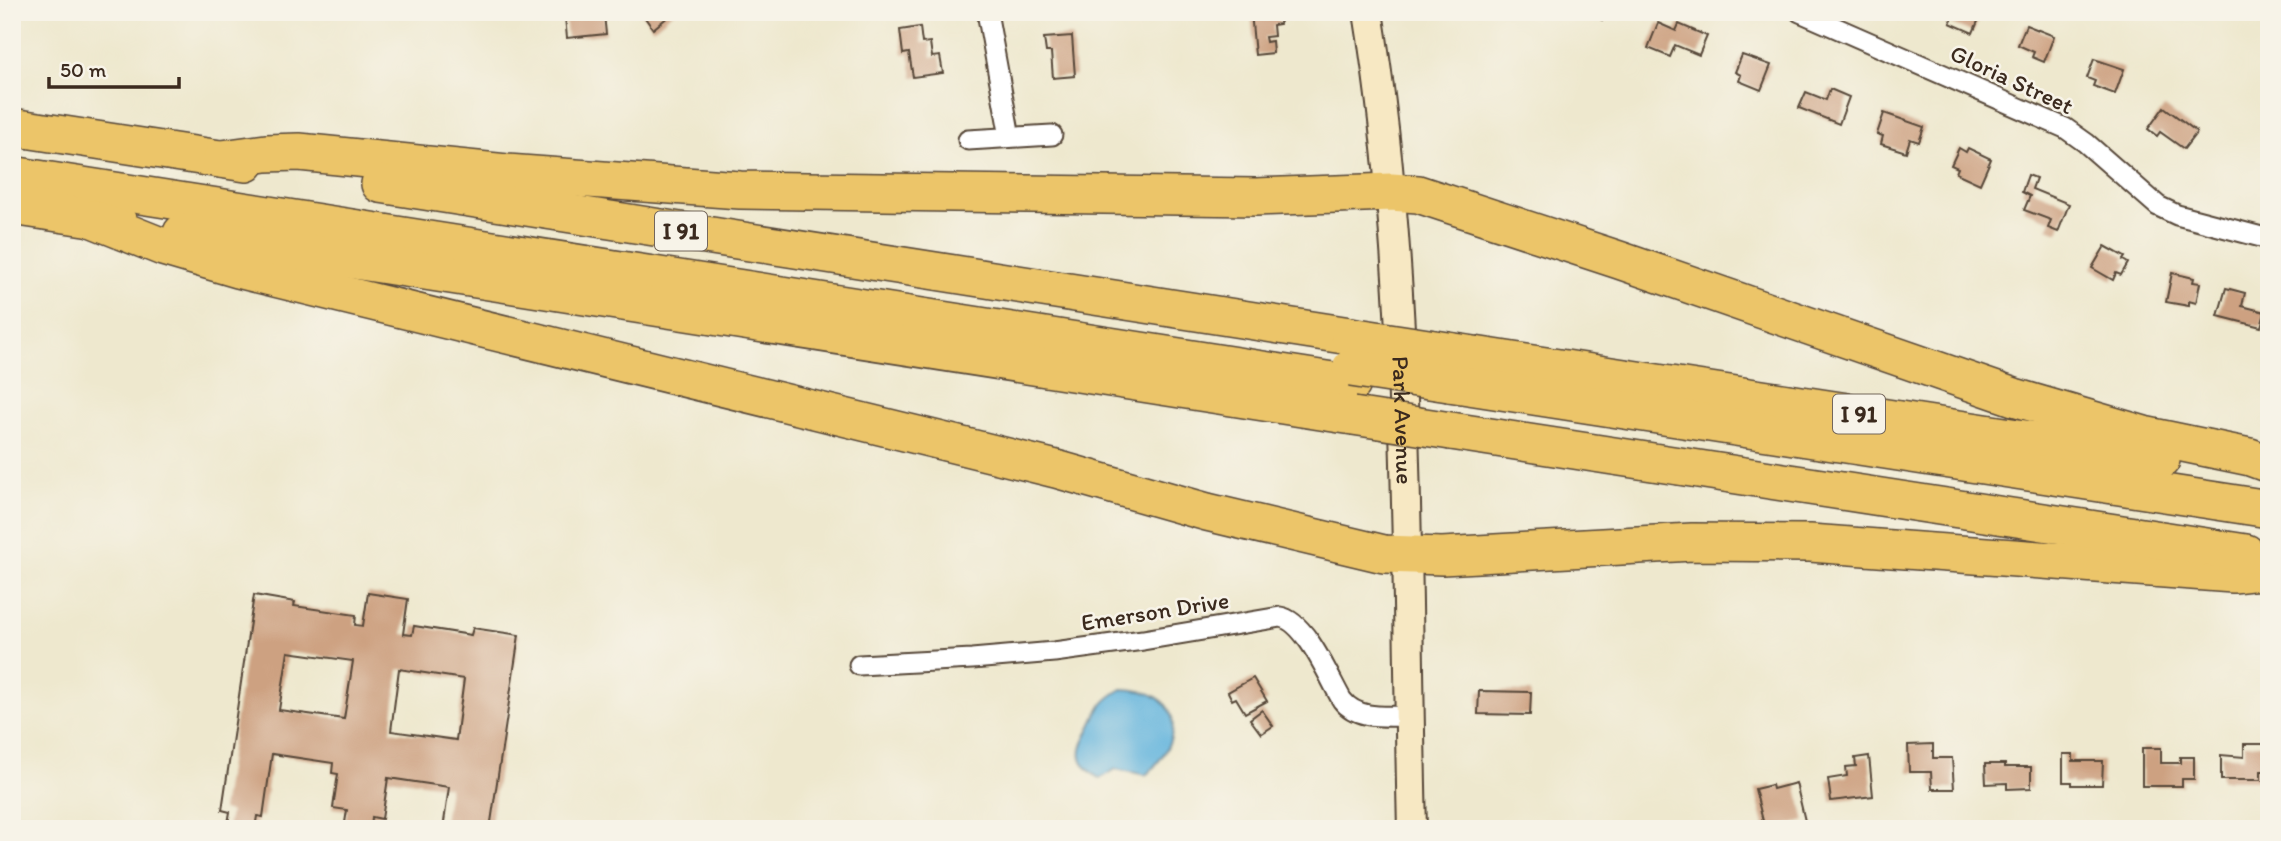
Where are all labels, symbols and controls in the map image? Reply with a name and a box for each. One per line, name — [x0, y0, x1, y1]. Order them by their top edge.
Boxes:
street label: Gloria Street — [1946, 38, 2078, 120]
scale bar — [49, 46, 178, 90]
text: 50 m — [60, 57, 107, 82]
road number: I 91 — [655, 212, 707, 250]
street label: Park Avenue — [1387, 355, 1420, 485]
road number: I 91 — [1833, 394, 1885, 434]
street label: Emerson Drive — [1079, 585, 1231, 637]

